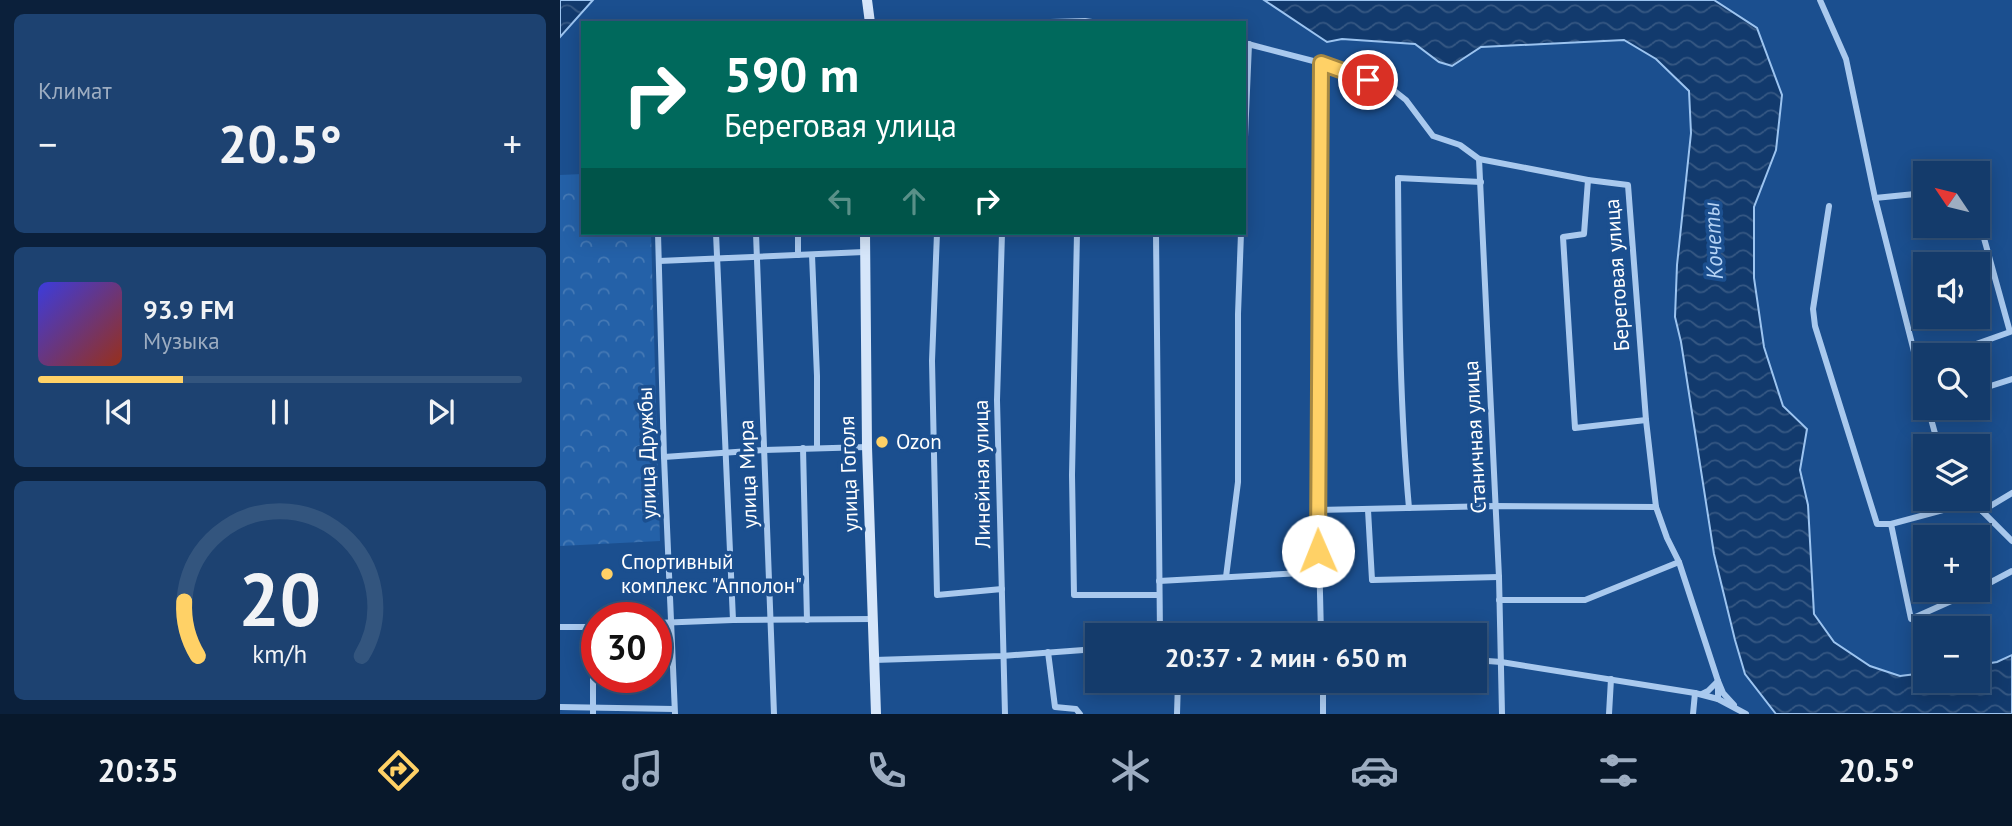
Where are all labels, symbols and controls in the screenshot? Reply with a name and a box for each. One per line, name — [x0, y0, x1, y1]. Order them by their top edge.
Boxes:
text: 590 m — [724, 42, 859, 106]
icon: right — [609, 49, 700, 140]
pin — [1338, 50, 1398, 110]
icon: arrive — [1349, 61, 1387, 99]
text: Климат — [38, 76, 112, 105]
text: Береговая улица — [724, 104, 957, 146]
text: 20.5° — [218, 110, 342, 177]
text: − — [38, 119, 57, 168]
text: + — [503, 119, 522, 168]
north arrow — [1913, 161, 1990, 238]
map controls — [1913, 161, 1990, 693]
icon: left — [822, 182, 860, 220]
icon: ahead — [895, 182, 933, 220]
icon: right — [968, 182, 1006, 220]
street label: Береговая улица — [1598, 198, 1635, 352]
water label: Кочеты — [1696, 201, 1729, 280]
button: sound — [1913, 252, 1990, 329]
text: 93.9 FM — [143, 293, 234, 326]
text: Музыка — [143, 326, 220, 355]
button: search — [1913, 343, 1990, 420]
street label: Станичная улица — [1457, 360, 1492, 514]
street label: улица Дружбы — [631, 386, 662, 520]
icon: previous — [100, 393, 138, 431]
icon: pause — [261, 393, 299, 431]
icon: next — [422, 393, 460, 431]
street label: Линейная улица — [967, 399, 996, 550]
street label: улица Гоголя — [833, 415, 864, 533]
street label: улица Мира — [732, 419, 763, 529]
place label: Ozon — [896, 428, 942, 455]
marker: Ozon — [874, 434, 890, 450]
button: layers — [1913, 434, 1990, 511]
position arrow — [1281, 514, 1355, 588]
button: + — [1913, 525, 1990, 602]
place label: Спортивный комплекс "Апполон" — [621, 548, 802, 599]
text: 20 — [239, 553, 321, 647]
marker: Спортивный комплекс "Апполон" — [599, 566, 615, 582]
speed limit sign: 30 — [581, 602, 672, 693]
button: − — [1913, 616, 1990, 693]
text: km/h — [253, 638, 307, 670]
text: 20:37 · 2 мин · 650 m — [1165, 641, 1407, 674]
icon: directions — [374, 746, 423, 795]
icon: music — [618, 746, 667, 795]
icon: phone — [862, 746, 911, 795]
icon: climate — [1106, 746, 1155, 795]
icon: car — [1350, 746, 1399, 795]
icon: filters — [1594, 746, 1643, 795]
text: 20:35 — [98, 749, 179, 791]
text: 20.5° — [1838, 749, 1914, 791]

